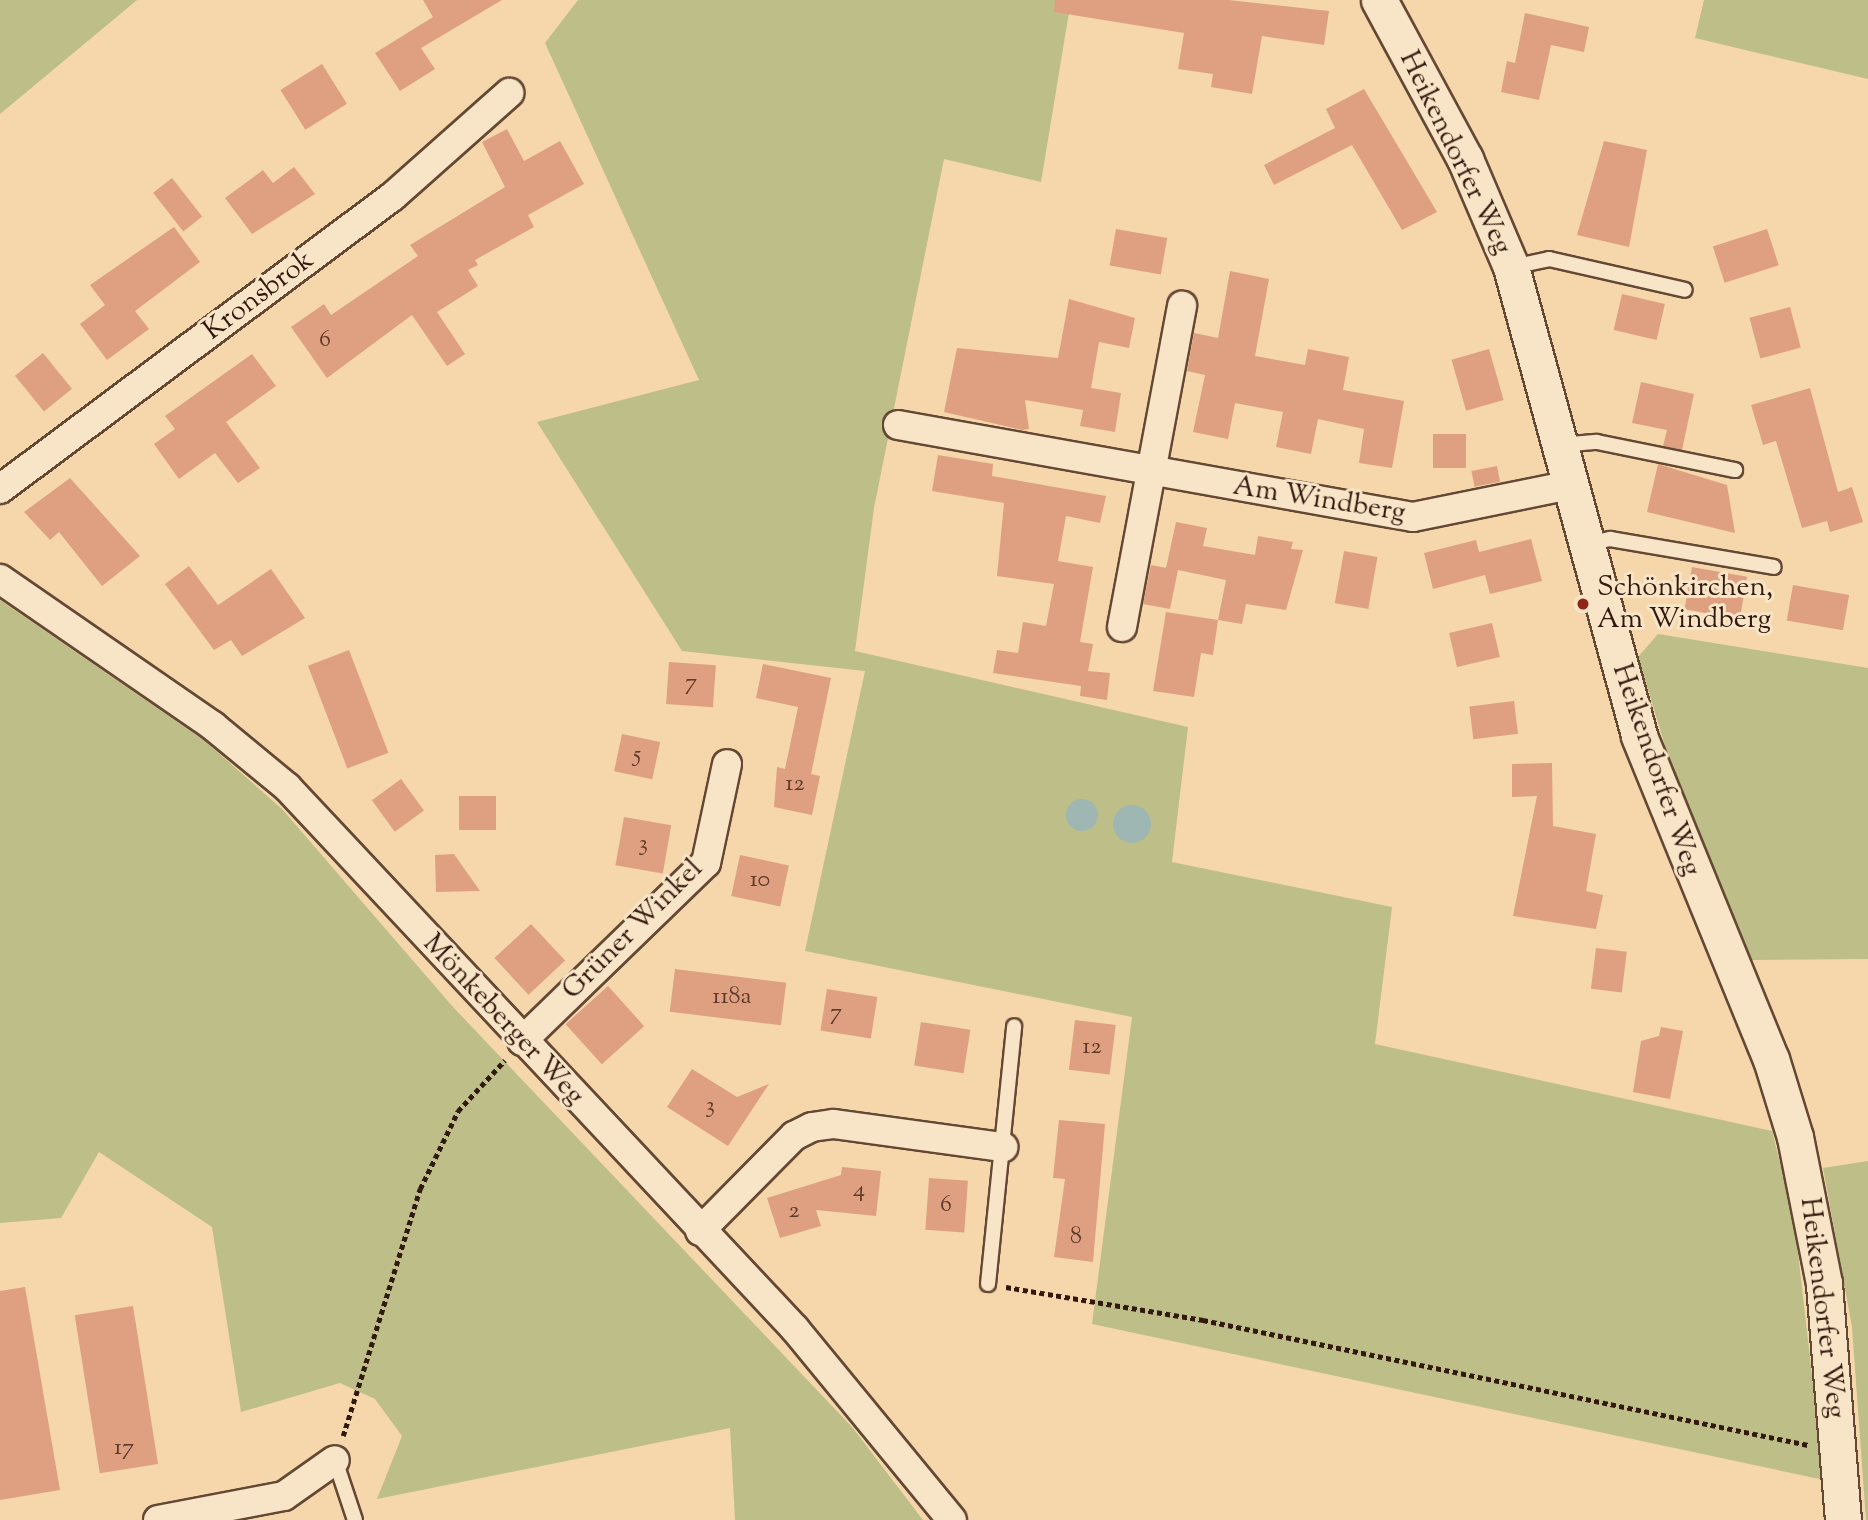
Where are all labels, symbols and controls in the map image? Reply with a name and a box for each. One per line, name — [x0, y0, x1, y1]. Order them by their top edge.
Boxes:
street label: Heikendorfer Weg — [1391, 46, 1519, 260]
street label: Kronsbrok — [197, 244, 321, 348]
house number: 6 — [319, 327, 331, 355]
street label: Am Windberg — [1230, 470, 1408, 530]
place label: Schönkirchen, Am Windberg — [1597, 571, 1773, 637]
marker: Schönkirchen, Am Windberg — [1575, 596, 1591, 612]
street label: Heikendorfer Weg — [1604, 659, 1708, 881]
house number: 7 — [685, 670, 697, 698]
house number: 5 — [633, 742, 641, 770]
house number: 12 — [785, 771, 805, 799]
house number: 3 — [638, 831, 648, 859]
street label: Grüner Winkel — [556, 853, 710, 1007]
house number: 10 — [750, 867, 770, 895]
street label: Mönkeberger Weg — [415, 927, 591, 1113]
house number: 118a — [712, 984, 752, 1012]
house number: 7 — [830, 1000, 842, 1028]
house number: 12 — [1082, 1034, 1102, 1062]
house number: 3 — [705, 1093, 715, 1121]
house number: 4 — [853, 1177, 865, 1205]
house number: 6 — [940, 1192, 952, 1220]
street label: Heikendorfer Weg — [1792, 1196, 1852, 1420]
house number: 2 — [788, 1198, 800, 1226]
house number: 8 — [1070, 1224, 1082, 1252]
house number: 17 — [114, 1435, 134, 1463]

